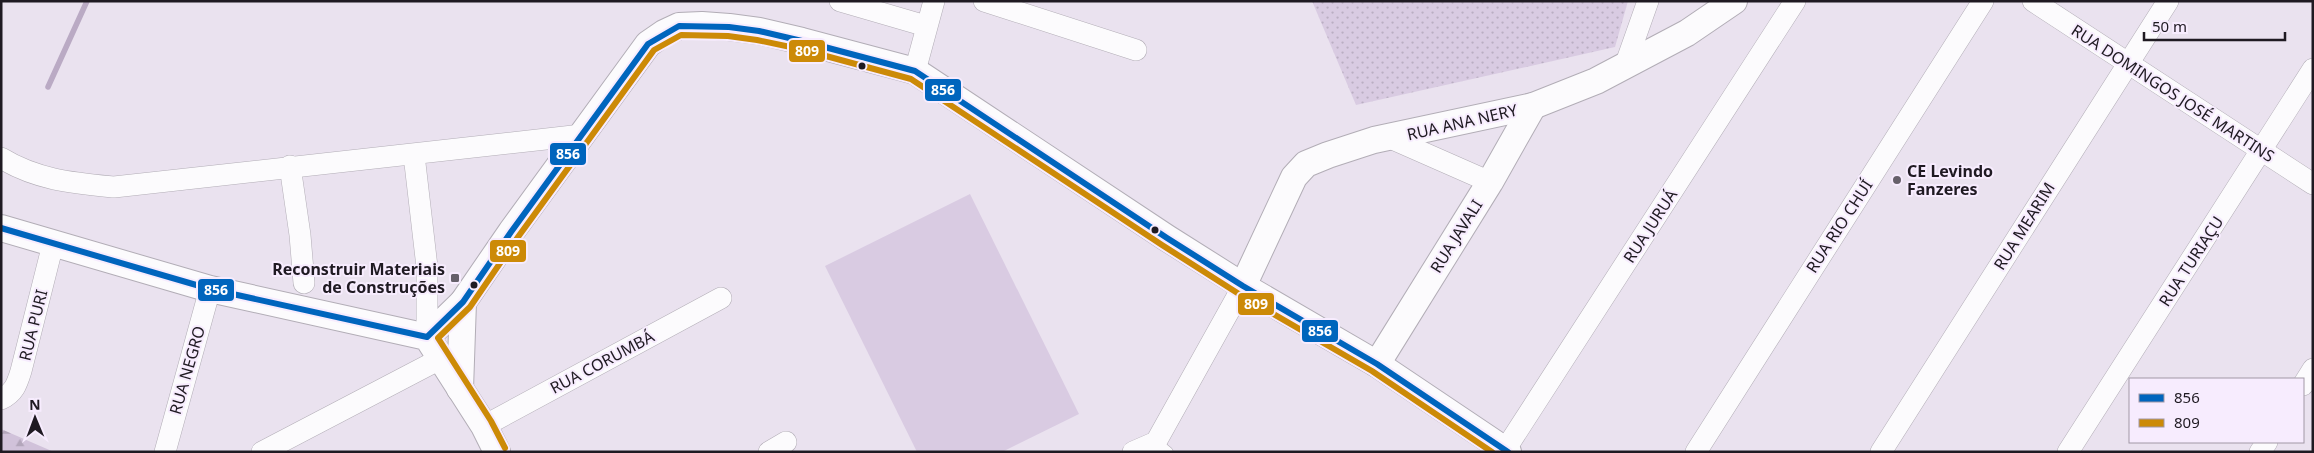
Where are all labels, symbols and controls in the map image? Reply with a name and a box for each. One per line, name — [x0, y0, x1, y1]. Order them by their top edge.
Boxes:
scale bar — [2144, 10, 2285, 42]
text: 50 m — [2152, 16, 2187, 36]
street label: RUA DOMINGOS JOSÉ MARTINS — [2067, 19, 2279, 167]
line badge: 809 — [788, 39, 826, 63]
text: 809 — [795, 41, 819, 60]
unlabelled marker — [857, 61, 867, 71]
line badge: 856 — [924, 78, 962, 102]
text: 856 — [931, 80, 955, 99]
street label: RUA ANA NERY — [1405, 98, 1520, 145]
line badge: 856 — [549, 142, 587, 166]
text: 856 — [556, 144, 580, 163]
place label: CE Levindo Fanzeres — [1907, 160, 1993, 200]
marker: CE Levindo Fanzeres — [1891, 174, 1903, 186]
street label: RUA RIO CHUÍ — [1801, 175, 1878, 277]
street label: RUA MEARIM — [1988, 178, 2060, 274]
street label: RUA JURUÁ — [1618, 184, 1682, 267]
street label: RUA JAVALI — [1425, 195, 1487, 277]
street label: RUA TURIAÇU — [2154, 212, 2228, 310]
unlabelled marker — [1150, 225, 1160, 235]
line badge: 809 — [489, 239, 527, 263]
text: 809 — [496, 241, 520, 260]
place label: Reconstruir Materiais de Construções — [272, 258, 445, 298]
marker: Reconstruir Materiais de Construções — [449, 272, 461, 284]
line badge: 856 — [197, 278, 235, 302]
text: 856 — [204, 280, 228, 299]
unlabelled marker — [469, 280, 479, 290]
street label: RUA PURI — [14, 287, 52, 363]
line badge: 809 — [1237, 292, 1275, 316]
text: 809 — [1244, 294, 1268, 313]
line badge: 856 — [1301, 319, 1339, 343]
text: 856 — [1308, 321, 1332, 340]
street label: RUA NEGRO — [164, 323, 210, 417]
street label: RUA CORUMBÁ — [546, 325, 659, 399]
legend — [2129, 378, 2304, 443]
text: 856 — [2174, 387, 2200, 407]
north arrow — [10, 393, 60, 443]
text: N — [29, 395, 41, 414]
text: 809 — [2174, 412, 2200, 432]

